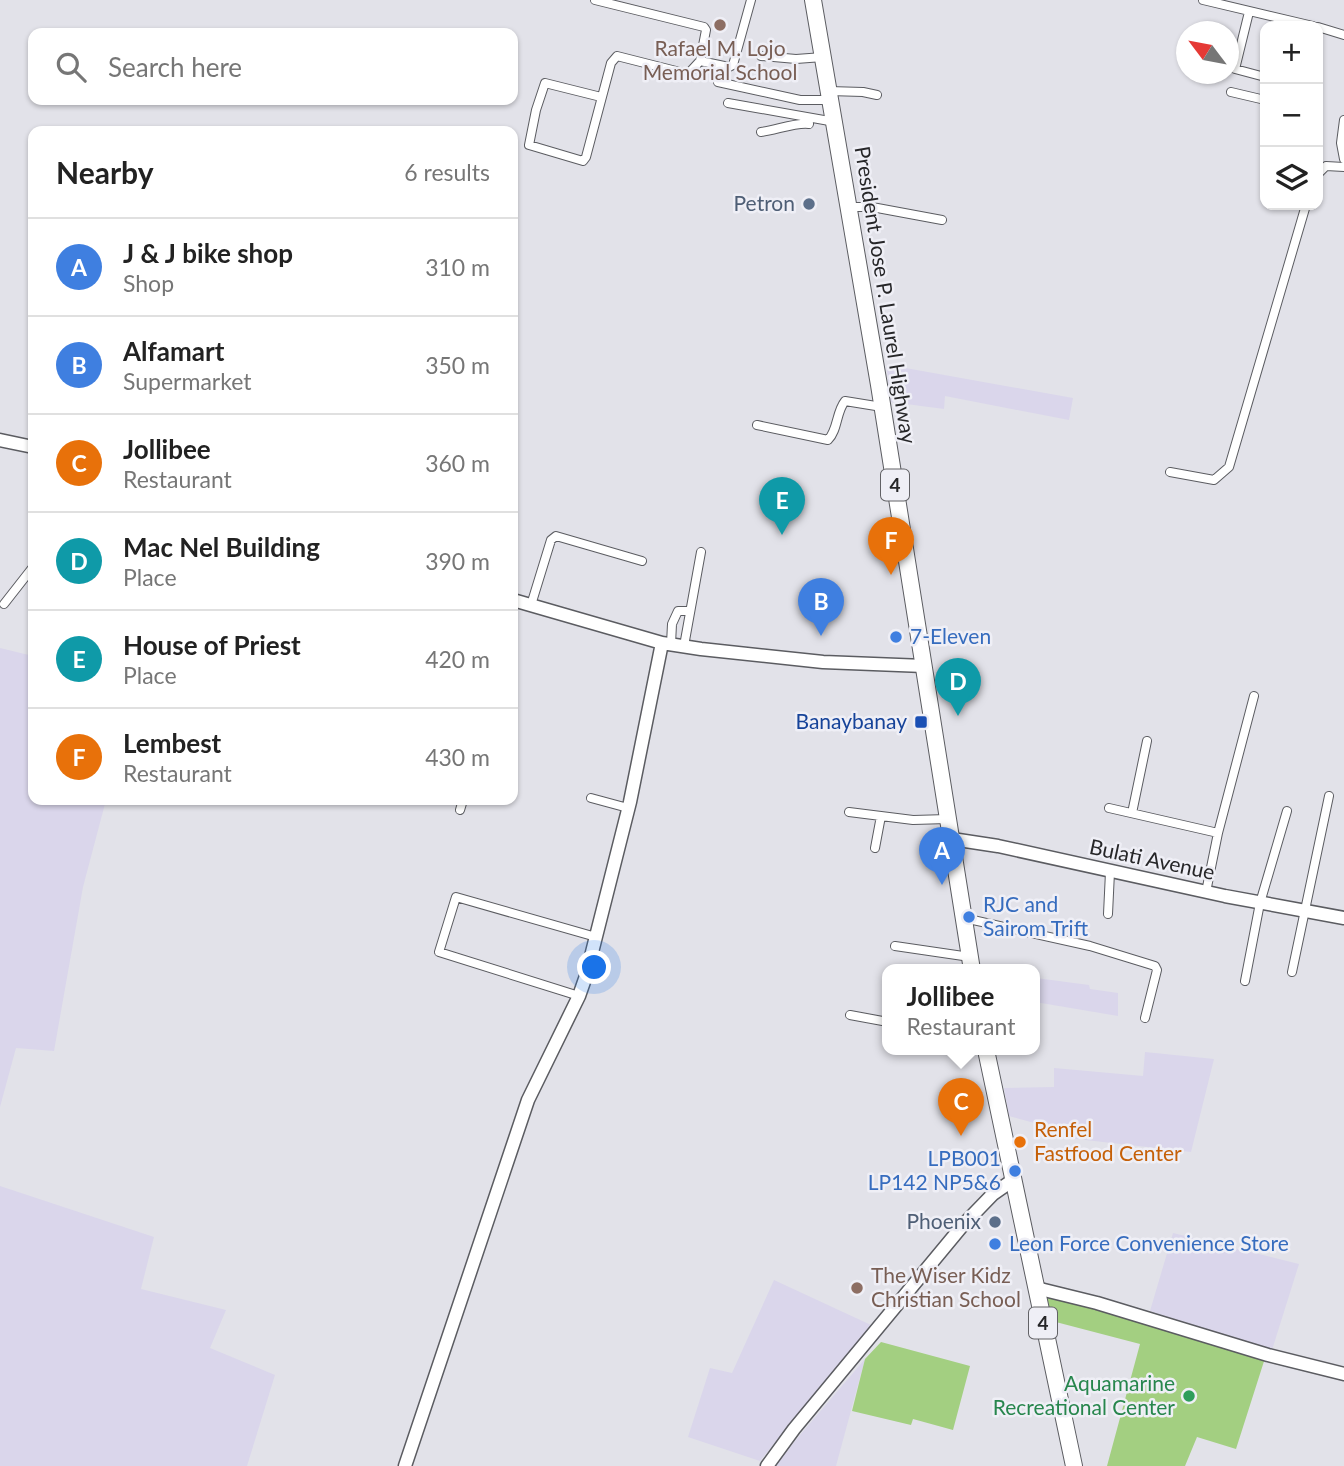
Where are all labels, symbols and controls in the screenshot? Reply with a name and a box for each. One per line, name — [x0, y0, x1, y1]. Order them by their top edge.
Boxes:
marker: Rafael M. Lojo Memorial School — [712, 17, 728, 33]
north arrow — [1176, 21, 1239, 84]
map controls — [1260, 21, 1323, 210]
button: + — [1260, 21, 1323, 84]
search box — [28, 28, 518, 105]
place label: Rafael M. Lojo Memorial School — [643, 35, 797, 84]
icon: search — [52, 48, 90, 86]
text: Search here — [108, 51, 242, 83]
button: − — [1260, 84, 1323, 147]
street label: President Jose P. Laurel Highway — [851, 144, 922, 445]
button: layers — [1260, 147, 1323, 210]
text: Nearby — [56, 154, 154, 190]
text: 6 results — [404, 158, 490, 186]
place label: Petron — [734, 190, 795, 215]
marker: Petron — [801, 196, 817, 212]
text: J & J bike shop — [123, 237, 293, 269]
text: A — [71, 253, 87, 281]
text: 310 m — [425, 253, 490, 281]
text: Shop — [123, 269, 174, 297]
text: Alfamart — [123, 335, 224, 367]
text: B — [71, 351, 87, 379]
text: 350 m — [425, 351, 490, 379]
text: Supermarket — [123, 367, 252, 395]
text: Jollibee — [123, 433, 211, 465]
text: C — [71, 449, 87, 477]
text: 360 m — [425, 449, 490, 477]
text: Restaurant — [123, 465, 232, 493]
road number: 4 — [881, 470, 909, 500]
pin: E — [759, 477, 805, 535]
pin: F — [868, 517, 914, 575]
text: Mac Nel Building — [123, 531, 320, 563]
text: D — [70, 547, 88, 575]
text: 390 m — [425, 547, 490, 575]
text: Place — [123, 563, 177, 591]
pin: B — [798, 578, 844, 636]
place label: 7-Eleven — [910, 623, 991, 648]
text: House of Priest — [123, 629, 301, 661]
marker: 7-Eleven — [888, 629, 904, 645]
text: E — [72, 645, 86, 673]
text: 420 m — [425, 645, 490, 673]
pin: D — [935, 658, 981, 716]
text: Place — [123, 661, 177, 689]
place label: Banaybanay — [796, 708, 907, 733]
marker: Banaybanay — [913, 714, 929, 730]
text: Lembest — [123, 727, 221, 759]
text: F — [72, 743, 86, 771]
text: 430 m — [425, 743, 490, 771]
text: Restaurant — [123, 759, 232, 787]
pin: A — [919, 827, 965, 885]
street label: Bulati Avenue — [1087, 833, 1217, 884]
place label: RJC and Sairom Trift — [983, 891, 1089, 940]
marker: RJC and Sairom Trift — [961, 909, 977, 925]
your location — [577, 950, 611, 984]
popup — [882, 964, 1040, 1055]
text: Jollibee — [907, 980, 994, 1012]
text: Restaurant — [907, 1012, 1015, 1040]
pin: C — [938, 1078, 984, 1136]
place label: Renfel Fastfood Center — [1034, 1116, 1182, 1165]
marker: Renfel Fastfood Center — [1012, 1134, 1028, 1150]
place label: LPB001 LP142 NP5&6 — [868, 1145, 1001, 1194]
marker: LPB001 LP142 NP5&6 — [1007, 1163, 1023, 1179]
place label: Phoenix — [907, 1208, 982, 1233]
marker: Phoenix — [987, 1214, 1003, 1230]
place label: Leon Force Convenience Store — [1009, 1230, 1289, 1255]
marker: Leon Force Convenience Store — [987, 1236, 1003, 1252]
place label: The Wiser Kidz Christian School — [871, 1262, 1021, 1311]
marker: The Wiser Kidz Christian School — [849, 1280, 865, 1296]
road number: 4 — [1029, 1308, 1057, 1338]
place label: Aquamarine Recreational Center — [993, 1370, 1175, 1419]
marker: Aquamarine Recreational Center — [1181, 1388, 1197, 1404]

